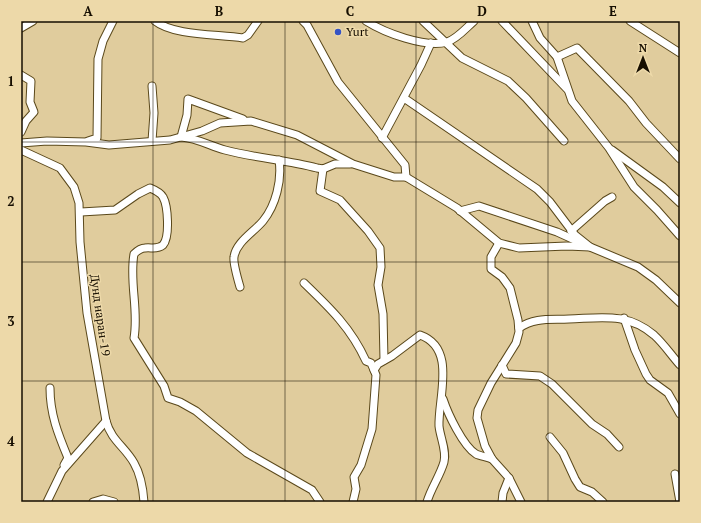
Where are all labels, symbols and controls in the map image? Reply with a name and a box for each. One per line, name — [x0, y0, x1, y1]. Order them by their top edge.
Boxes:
text: A — [83, 2, 93, 20]
text: B — [215, 2, 223, 20]
text: C — [346, 2, 354, 20]
text: D — [477, 2, 487, 20]
text: E — [609, 2, 617, 20]
place label: Yurt — [346, 24, 369, 39]
marker: Yurt — [333, 27, 343, 37]
north arrow — [623, 38, 663, 78]
text: N — [639, 41, 648, 55]
text: 1 — [7, 72, 15, 90]
text: 2 — [7, 192, 15, 210]
street label: Дунд наран-19 — [87, 273, 114, 357]
text: 3 — [7, 312, 15, 330]
text: 4 — [7, 432, 15, 450]

